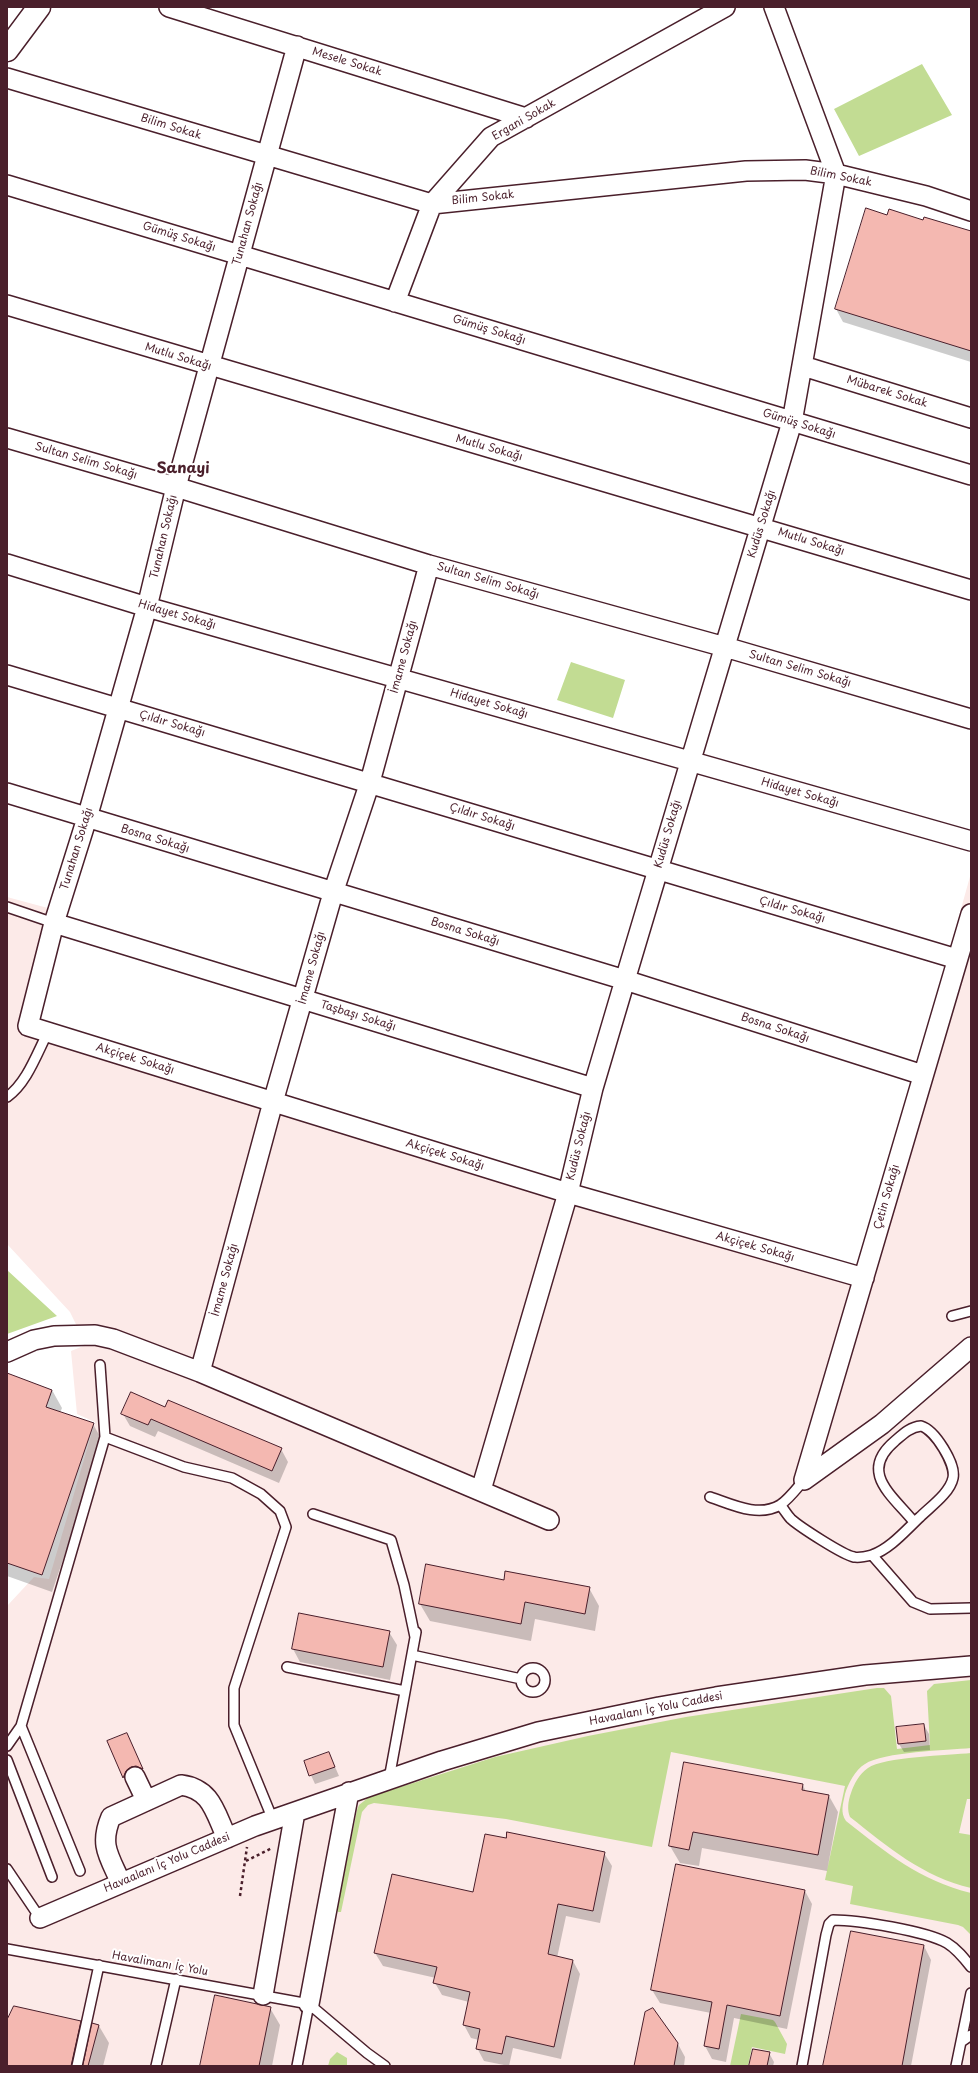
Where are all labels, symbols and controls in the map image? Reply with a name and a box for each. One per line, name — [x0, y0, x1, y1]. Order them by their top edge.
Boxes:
street label: Mesele Sokak — [310, 45, 384, 79]
street label: Ergani Sokak — [490, 97, 558, 143]
street label: Bilim Sokak — [139, 111, 203, 143]
street label: Bilim Sokak — [809, 165, 873, 189]
street label: Tunahan Sokağı — [231, 181, 265, 267]
street label: Bilim Sokak — [451, 188, 515, 208]
street label: Gümüş Sokağı — [141, 220, 217, 254]
street label: Gümüş Sokağı — [451, 313, 527, 347]
street label: Mutlu Sokağı — [143, 341, 213, 373]
street label: Mübarek Sokak — [845, 373, 929, 411]
street label: Gümüş Sokağı — [761, 407, 837, 441]
street label: Mutlu Sokağı — [454, 432, 524, 464]
street label: Sultan Selim Sokağı — [33, 440, 139, 482]
district label: Sanayi — [157, 460, 209, 478]
street label: Kudüs Sokağı — [745, 488, 779, 560]
street label: Tunahan Sokağı — [148, 494, 180, 580]
street label: Mutlu Sokağı — [776, 526, 846, 558]
street label: Sultan Selim Sokağı — [435, 560, 541, 602]
street label: Hidayet Sokağı — [137, 598, 217, 632]
street label: İmame Sokağı — [388, 619, 420, 695]
street label: Sultan Selim Sokağı — [747, 648, 853, 690]
street label: Hidayet Sokağı — [449, 687, 529, 721]
street label: Çıldır Sokağı — [138, 708, 206, 740]
street label: Hidayet Sokağı — [760, 776, 840, 810]
street label: Kudüs Sokağı — [652, 798, 684, 870]
street label: Çıldır Sokağı — [448, 801, 516, 833]
street label: Tunahan Sokağı — [58, 806, 96, 892]
street label: Bosna Sokağı — [119, 822, 191, 856]
street label: Çıldır Sokağı — [758, 894, 826, 926]
street label: Bosna Sokağı — [429, 915, 501, 949]
street label: İmame Sokağı — [296, 930, 328, 1006]
street label: Taşbaşı Sokağı — [319, 998, 397, 1034]
street label: Bosna Sokağı — [739, 1011, 811, 1045]
street label: Akçiçek Sokağı — [94, 1041, 176, 1077]
street label: Kudüs Sokağı — [564, 1110, 594, 1182]
street label: Akçiçek Sokağı — [404, 1137, 486, 1173]
street label: Çetin Sokağı — [871, 1163, 903, 1231]
street label: Akçiçek Sokağı — [714, 1229, 796, 1265]
street label: İmame Sokağı — [209, 1242, 241, 1318]
street label: Havaalanı İç Yolu Caddesi — [588, 1690, 724, 1728]
street label: Havaalanı İç Yolu Caddesi — [102, 1830, 232, 1896]
street label: Havalimanı İç Yolu — [111, 1949, 209, 1979]

